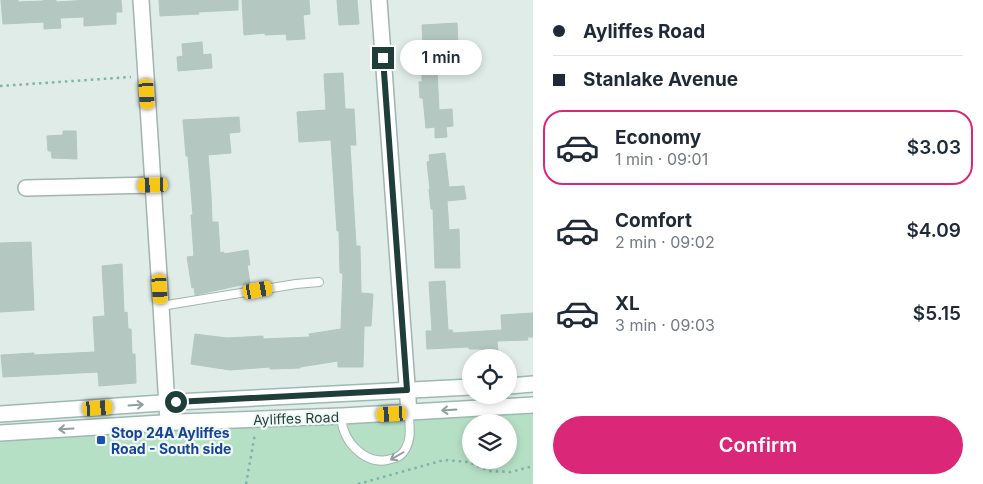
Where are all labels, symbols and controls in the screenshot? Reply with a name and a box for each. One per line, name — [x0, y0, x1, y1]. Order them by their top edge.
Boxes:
text: Ayliffes Road — [583, 20, 705, 43]
callout: 1 min — [400, 40, 483, 76]
route end — [372, 47, 394, 69]
text: 1 min — [421, 47, 461, 67]
text: Stanlake Avenue — [583, 68, 738, 91]
car — [138, 79, 155, 109]
icon: car — [555, 125, 600, 170]
text: Economy — [615, 126, 701, 149]
text: $3.03 — [907, 136, 961, 159]
text: 1 min · 09:01 — [615, 149, 708, 169]
car — [137, 177, 168, 193]
icon: car — [555, 208, 600, 253]
text: Comfort — [615, 209, 692, 232]
text: $4.09 — [906, 219, 961, 242]
text: 2 min · 09:02 — [615, 232, 715, 252]
car — [151, 274, 168, 304]
car — [241, 280, 274, 300]
icon: car — [555, 291, 600, 336]
text: XL — [615, 292, 640, 315]
text: $5.15 — [913, 302, 961, 325]
text: 3 min · 09:03 — [615, 315, 715, 335]
map controls — [462, 349, 517, 469]
button: locate — [462, 349, 517, 404]
route start — [165, 391, 187, 413]
car — [82, 399, 113, 417]
one-way arrow — [128, 400, 144, 410]
one-way arrow — [442, 405, 458, 414]
car — [376, 406, 407, 422]
street label: Ayliffes Road — [253, 408, 339, 428]
button: layers — [462, 414, 517, 469]
button: Confirm — [553, 416, 963, 474]
place label: Stop 24A Ayliffes Road - South side — [111, 424, 231, 457]
one-way arrow — [59, 425, 75, 434]
marker: Stop 24A Ayliffes Road - South side — [95, 434, 107, 446]
one-way arrow — [390, 451, 405, 461]

